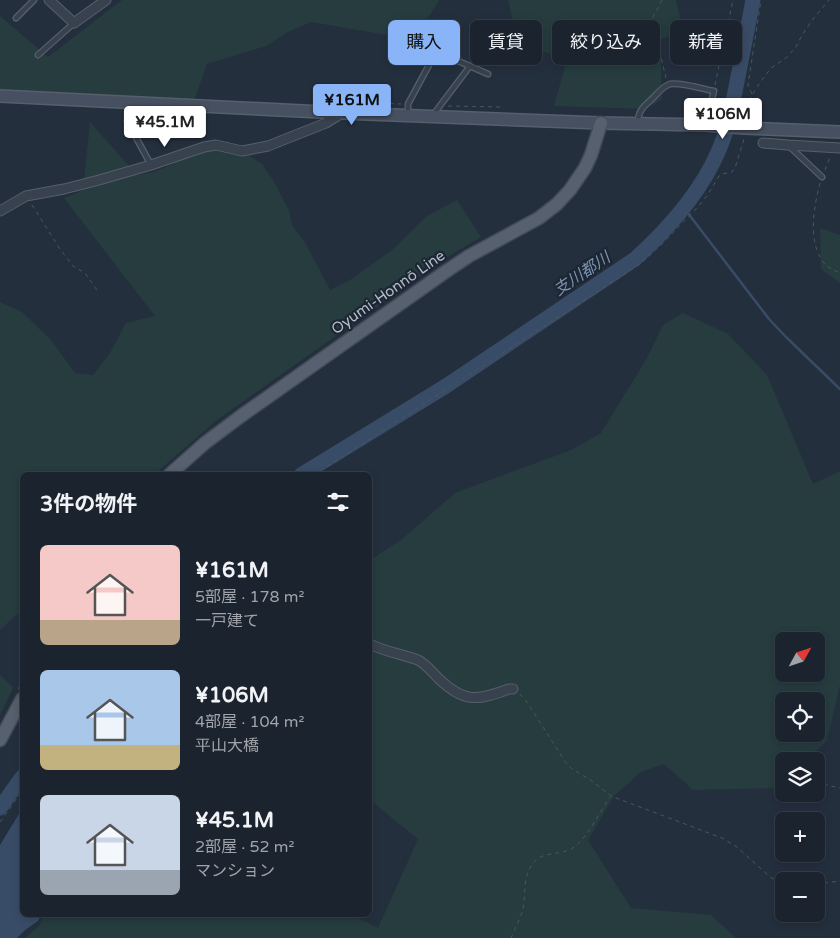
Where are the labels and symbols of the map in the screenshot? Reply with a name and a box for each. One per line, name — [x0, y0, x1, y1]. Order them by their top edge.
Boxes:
pin: ¥161M — [317, 84, 387, 126]
pin: ¥106M — [688, 98, 758, 140]
pin: ¥45.1M — [124, 106, 206, 148]
street label: Oyumi-Honnō Line — [328, 246, 448, 338]
water label: 支川都川 — [550, 247, 616, 300]
north arrow — [775, 632, 825, 682]

